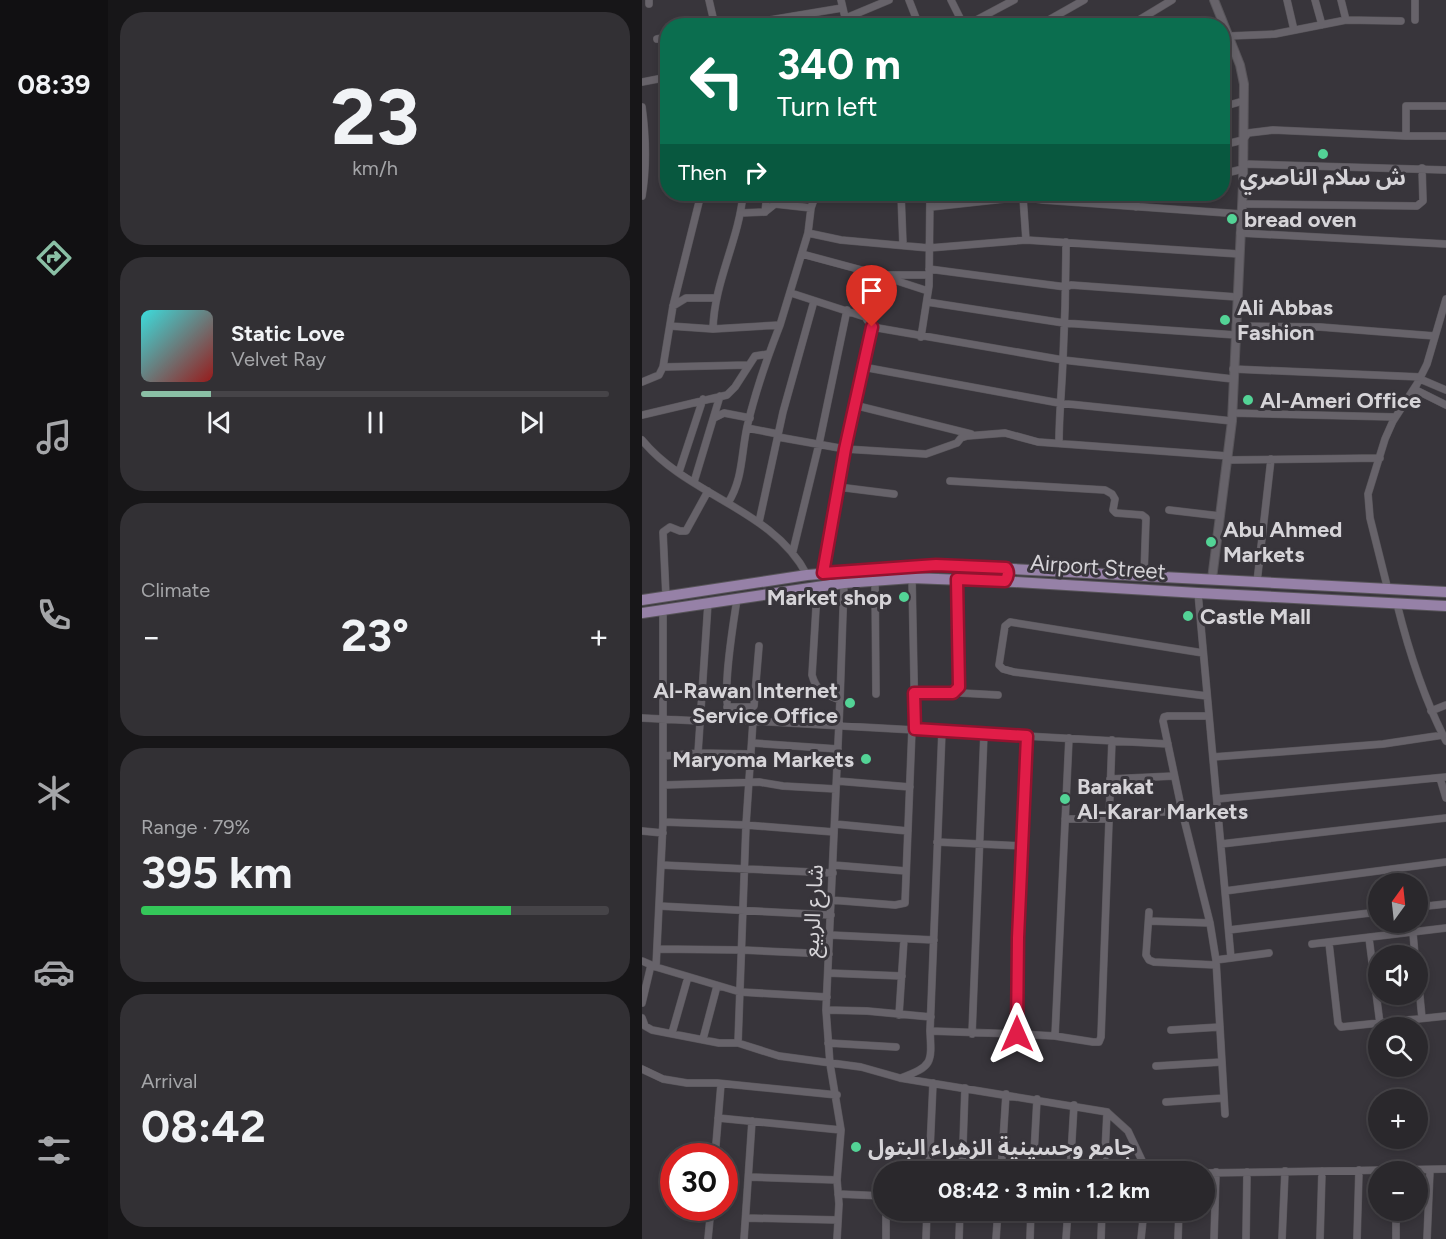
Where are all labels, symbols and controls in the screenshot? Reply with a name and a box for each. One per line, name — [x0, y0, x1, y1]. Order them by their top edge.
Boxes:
text: 340 m — [777, 39, 901, 90]
icon: left — [678, 42, 756, 120]
text: 08:39 — [18, 68, 90, 101]
text: 23 — [331, 70, 419, 164]
text: Turn left — [777, 90, 877, 123]
marker: ش سلام الناصري — [1316, 147, 1330, 161]
text: km/h — [352, 156, 398, 180]
icon: right — [739, 156, 772, 189]
text: Then — [678, 159, 727, 186]
place label: ش سلام الناصري — [1240, 164, 1406, 195]
place label: bread oven — [1244, 206, 1357, 233]
marker: bread oven — [1225, 212, 1239, 226]
icon: directions — [33, 237, 75, 279]
pin — [846, 265, 897, 327]
icon: arrive — [855, 274, 888, 307]
place label: Ali Abbas Fashion — [1237, 294, 1333, 346]
marker: Ali Abbas Fashion — [1218, 313, 1232, 327]
text: Static Love — [231, 320, 345, 347]
text: Velvet Ray — [231, 347, 326, 371]
place label: Al-Ameri Office — [1260, 387, 1421, 414]
marker: Al-Ameri Office — [1241, 393, 1255, 407]
icon: previous — [203, 406, 236, 439]
icon: pause — [359, 406, 392, 439]
icon: next — [515, 406, 548, 439]
icon: music — [33, 416, 75, 458]
place label: Abu Ahmed Markets — [1223, 516, 1342, 568]
marker: Abu Ahmed Markets — [1204, 535, 1218, 549]
street label: Airport Street — [1029, 549, 1167, 585]
text: Climate — [141, 578, 210, 602]
place label: Market shop — [767, 584, 892, 611]
marker: Market shop — [897, 590, 911, 604]
icon: phone — [33, 594, 75, 636]
place label: Castle Mall — [1200, 603, 1311, 630]
text: 23° — [341, 608, 409, 662]
marker: Castle Mall — [1181, 609, 1195, 623]
text: − — [141, 617, 162, 656]
text: + — [588, 617, 609, 656]
place label: Al-Rawan Internet Service Office — [653, 677, 838, 729]
marker: Al-Rawan Internet Service Office — [843, 696, 857, 710]
place label: Maryoma Markets — [672, 746, 854, 773]
marker: Maryoma Markets — [859, 752, 873, 766]
icon: climate — [33, 772, 75, 814]
place label: Barakat Al-Karar Markets — [1077, 773, 1248, 825]
marker: Barakat Al-Karar Markets — [1058, 792, 1072, 806]
text: Range · 79% — [141, 815, 250, 839]
text: 395 km — [141, 845, 292, 899]
street label: شارع الربيع — [797, 864, 832, 958]
north arrow — [1368, 873, 1428, 933]
map controls — [1368, 873, 1428, 1221]
button: sound — [1368, 945, 1428, 1005]
icon: car — [33, 951, 75, 993]
position arrow — [985, 1002, 1049, 1066]
button: search — [1368, 1017, 1428, 1077]
text: Arrival — [141, 1069, 197, 1093]
button: + — [1368, 1089, 1428, 1149]
text: 08:42 — [141, 1099, 266, 1153]
icon: filters — [33, 1129, 75, 1171]
place label: جامع وحسينية الزهراء البتول — [868, 1134, 1135, 1164]
marker: جامع وحسينية الزهراء البتول — [849, 1140, 863, 1154]
speed limit sign: 30 — [660, 1143, 738, 1221]
button: − — [1368, 1161, 1428, 1221]
text: 08:42 · 3 min · 1.2 km — [938, 1177, 1150, 1204]

